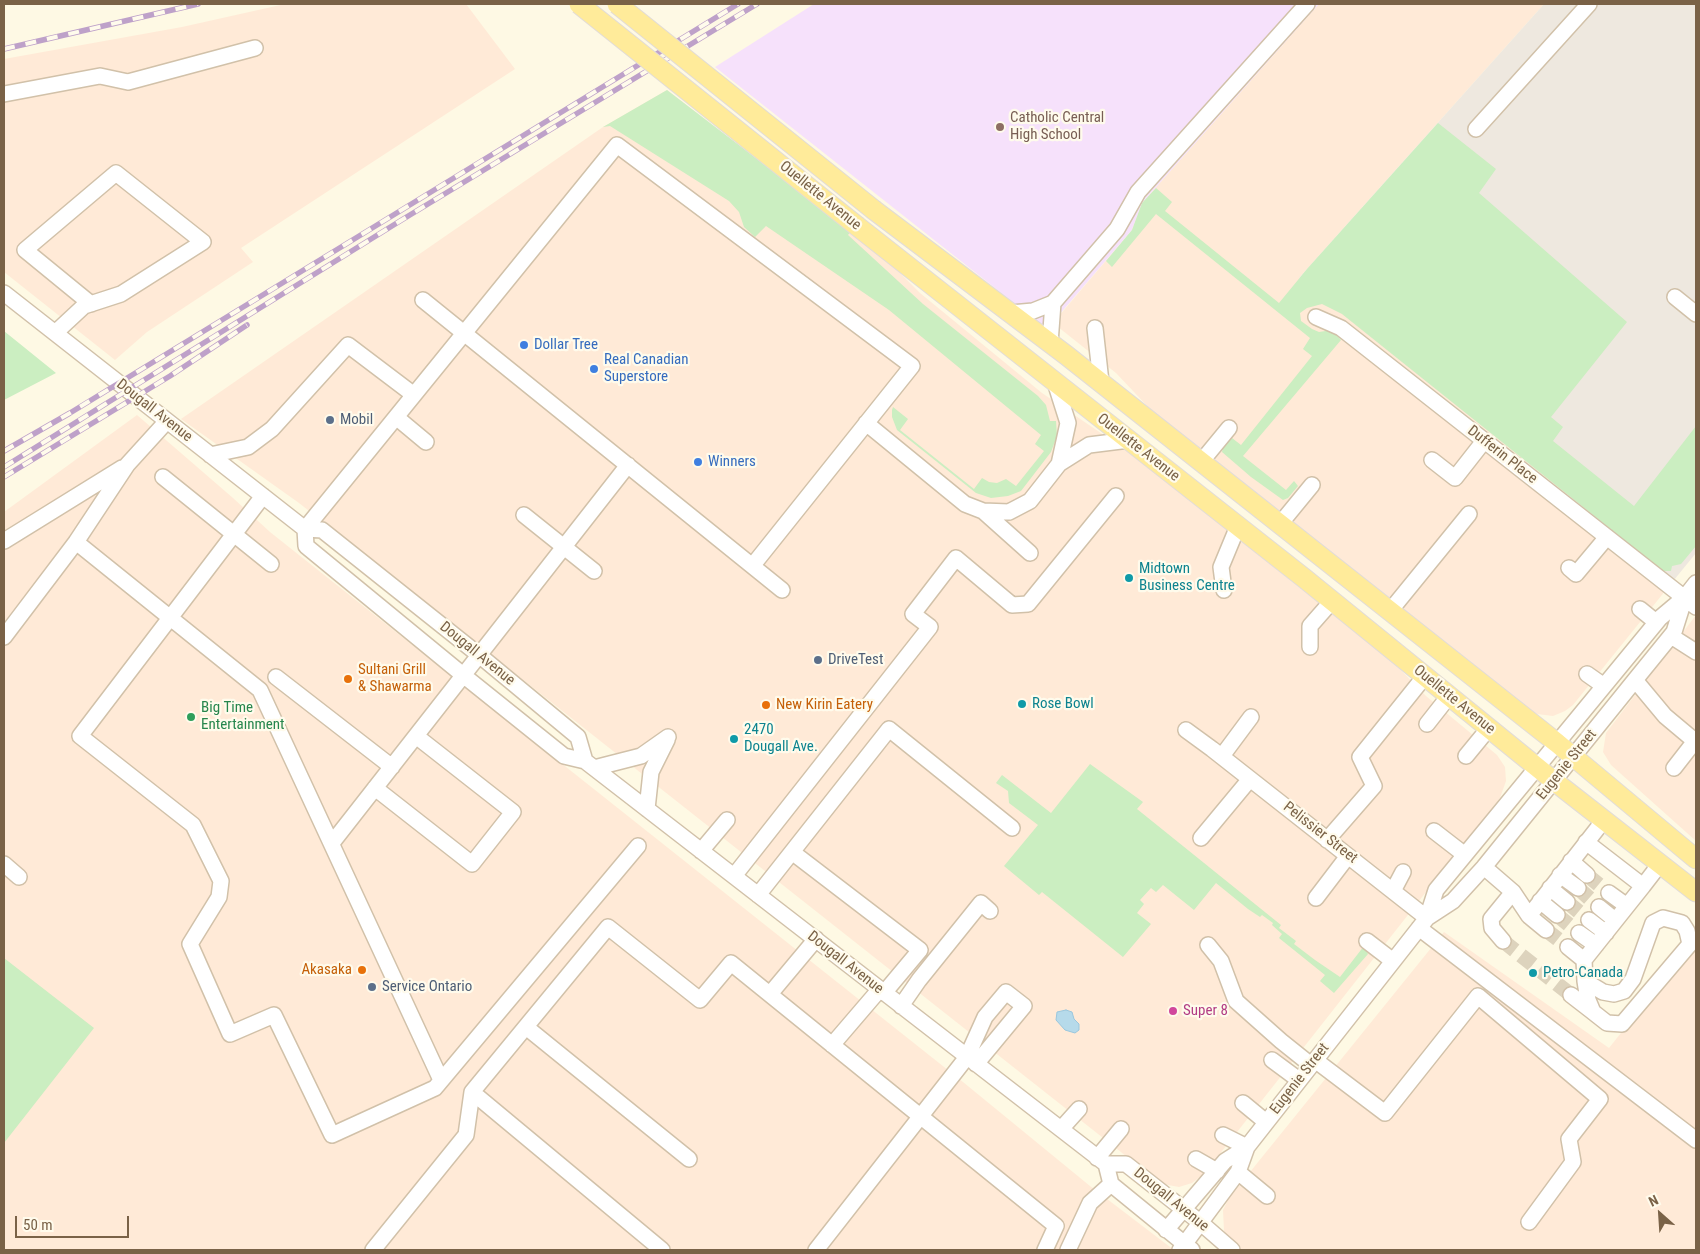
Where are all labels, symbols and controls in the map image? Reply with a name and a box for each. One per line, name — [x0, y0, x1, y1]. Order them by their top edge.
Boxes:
place label: Catholic Central High School — [1010, 109, 1104, 144]
marker: Catholic Central High School — [994, 121, 1006, 133]
street label: Ouellette Avenue — [776, 158, 864, 234]
place label: Dollar Tree — [534, 336, 598, 354]
marker: Dollar Tree — [518, 339, 530, 351]
place label: Real Canadian Superstore — [604, 351, 689, 386]
marker: Real Canadian Superstore — [588, 363, 600, 375]
street label: Dougall Avenue — [112, 376, 196, 446]
street label: Ouellette Avenue — [1093, 410, 1183, 486]
place label: Mobil — [340, 411, 373, 429]
marker: Mobil — [324, 414, 336, 426]
street label: Dufferin Place — [1463, 422, 1541, 488]
place label: Winners — [708, 453, 756, 471]
marker: Winners — [692, 456, 704, 468]
place label: Midtown Business Centre — [1139, 560, 1235, 595]
marker: Midtown Business Centre — [1123, 572, 1135, 584]
street label: Dougall Avenue — [436, 618, 518, 690]
place label: DriveTest — [828, 651, 883, 669]
marker: DriveTest — [812, 654, 824, 666]
place label: Sultani Grill & Shawarma — [358, 661, 432, 696]
street label: Ouellette Avenue — [1410, 662, 1498, 738]
marker: Sultani Grill & Shawarma — [342, 673, 354, 685]
place label: Rose Bowl — [1032, 695, 1094, 713]
place label: New Kirin Eatery — [776, 696, 873, 714]
marker: Rose Bowl — [1016, 698, 1028, 710]
place label: Big Time Entertainment — [201, 699, 284, 734]
marker: New Kirin Eatery — [760, 699, 772, 711]
marker: Big Time Entertainment — [185, 711, 197, 723]
place label: 2470 Dougall Ave. — [744, 721, 818, 756]
street label: Eugenie Street — [1533, 726, 1601, 804]
marker: 2470 Dougall Ave. — [728, 733, 740, 745]
street label: Pelissier Street — [1279, 798, 1361, 868]
street label: Dougall Avenue — [803, 928, 887, 998]
place label: Akasaka — [301, 961, 352, 979]
marker: Akasaka — [356, 964, 368, 976]
place label: Petro-Canada — [1543, 964, 1623, 982]
marker: Petro-Canada — [1527, 967, 1539, 979]
place label: Service Ontario — [382, 978, 472, 996]
marker: Service Ontario — [366, 981, 378, 993]
place label: Super 8 — [1183, 1002, 1228, 1020]
marker: Super 8 — [1167, 1005, 1179, 1017]
street label: Eugenie Street — [1267, 1040, 1333, 1118]
street label: Dougall Avenue — [1130, 1164, 1212, 1236]
north arrow — [1635, 1189, 1685, 1239]
text: N — [1646, 1191, 1661, 1210]
scale bar — [18, 1206, 131, 1238]
text: 50 m — [23, 1216, 53, 1234]

